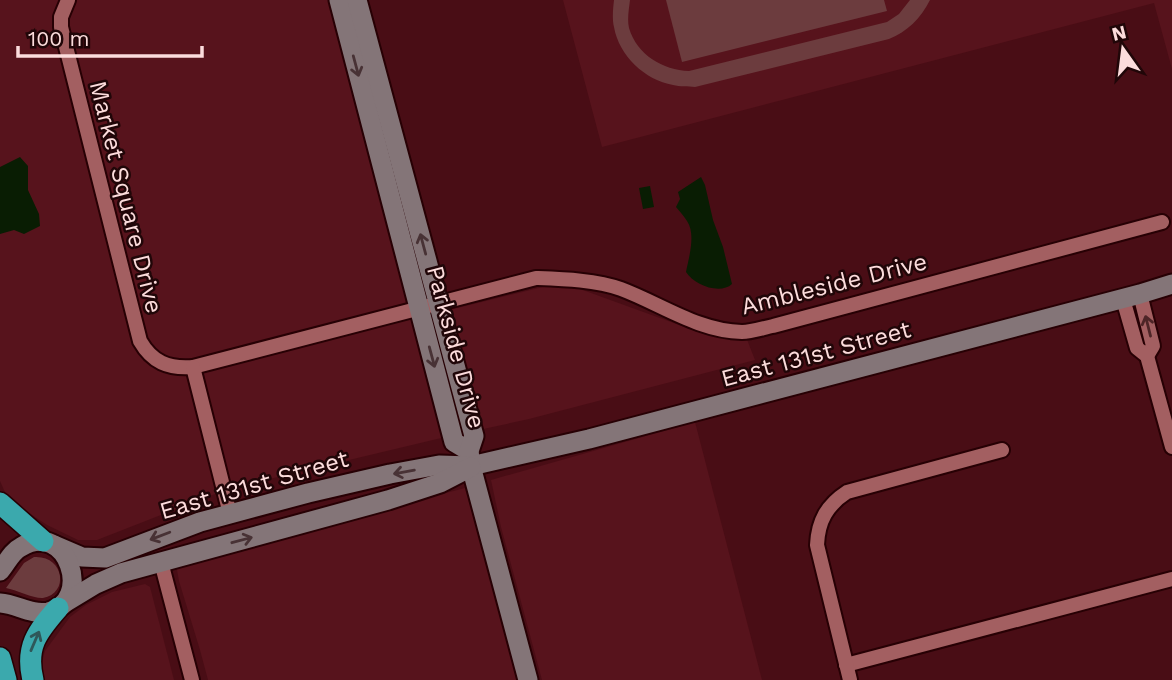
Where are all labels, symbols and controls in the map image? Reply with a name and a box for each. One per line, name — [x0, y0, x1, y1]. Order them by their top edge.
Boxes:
scale bar — [18, 14, 201, 58]
north arrow — [1088, 14, 1158, 84]
text: N — [1109, 20, 1129, 46]
text: 100 m — [28, 26, 90, 51]
one-way arrow — [350, 54, 363, 77]
street label: Market Square Drive — [84, 78, 168, 316]
one-way arrow — [415, 233, 428, 255]
street label: Ambleside Drive — [738, 247, 930, 321]
street label: Parkside Drive — [421, 263, 491, 431]
street label: East 131st Street — [718, 315, 914, 393]
one-way arrow — [1141, 315, 1154, 338]
one-way arrow — [426, 345, 439, 368]
street label: East 131st Street — [156, 445, 352, 525]
one-way arrow — [393, 466, 416, 479]
one-way arrow — [150, 531, 172, 544]
one-way arrow — [230, 533, 252, 546]
one-way arrow — [29, 631, 42, 652]

